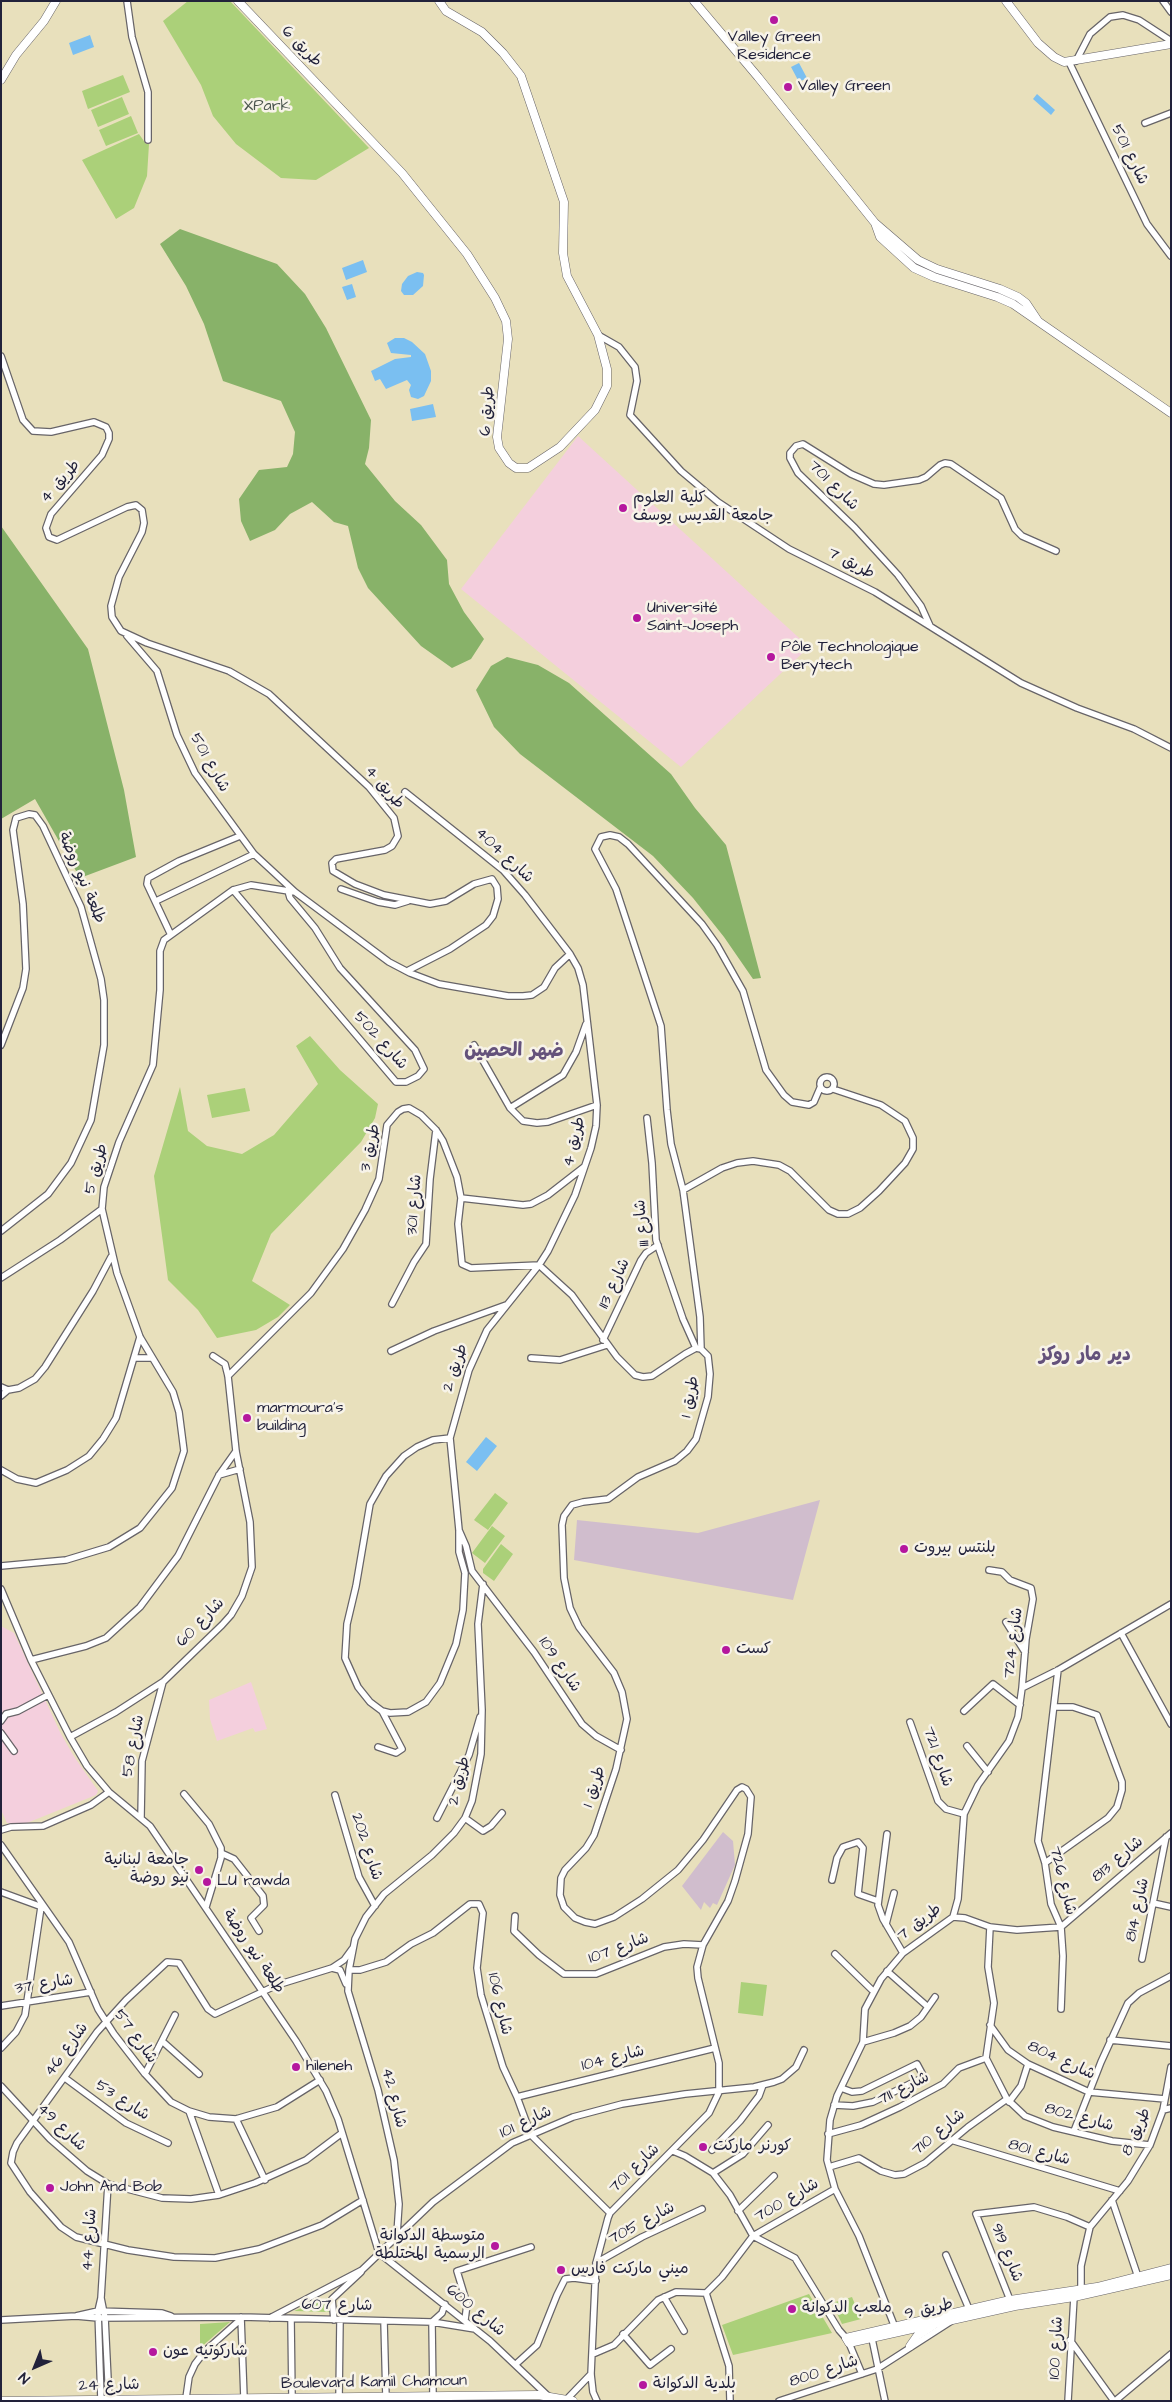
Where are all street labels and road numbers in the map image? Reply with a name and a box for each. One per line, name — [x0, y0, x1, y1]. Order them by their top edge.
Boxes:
street label: طريق 6 — [277, 22, 325, 72]
street label: شارع 501 — [1106, 122, 1152, 188]
street label: طريق 6 — [477, 385, 499, 437]
street label: طريق 4 — [37, 456, 85, 508]
street label: شارع 701 — [804, 457, 862, 515]
street label: طريق 7 — [824, 544, 878, 584]
street label: شارع 501 — [185, 730, 233, 796]
street label: طريق 4 — [360, 762, 408, 814]
street label: شارع 404 — [471, 824, 537, 888]
street label: طلعة نيو روضة — [53, 829, 109, 927]
street label: شارع 502 — [349, 1008, 411, 1074]
street label: طريق 4 — [560, 1115, 590, 1169]
street label: طريق 3 — [357, 1122, 385, 1174]
street label: طريق 5 — [81, 1142, 113, 1196]
street label: شارع 301 — [403, 1174, 427, 1236]
street label: شارع 111 — [631, 1199, 655, 1247]
street label: شارع 113 — [595, 1256, 635, 1312]
street label: طريق 2 — [439, 1342, 473, 1394]
street label: طريق 1 — [678, 1375, 704, 1419]
street label: شارع 60 — [173, 1594, 229, 1652]
street label: شارع 724 — [1000, 1607, 1028, 1679]
street label: شارع 109 — [534, 1634, 584, 1696]
street label: شارع 58 — [119, 1713, 149, 1779]
street label: شارع 721 — [918, 1725, 956, 1789]
street label: طريق 2 — [445, 1755, 475, 1807]
street label: طريق 1 — [579, 1764, 611, 1810]
street label: شارع 202 — [346, 1811, 386, 1883]
street label: شارع 813 — [1088, 1833, 1148, 1887]
street label: شارع 726 — [1044, 1845, 1080, 1917]
street label: شارع 814 — [1122, 1877, 1154, 1943]
street label: 7 طريق — [894, 1900, 946, 1946]
street label: طلعة نيو روضة — [218, 1906, 288, 1998]
street label: شارع 107 — [586, 1929, 652, 1969]
street label: شارع 37 — [13, 1971, 75, 1999]
street label: شارع 106 — [483, 1971, 515, 2037]
street label: شارع 57 — [109, 2006, 161, 2068]
street label: شارع 46 — [41, 2019, 93, 2081]
street label: شارع 804 — [1024, 2037, 1098, 2085]
street label: شارع 104 — [580, 2042, 646, 2076]
street label: شارع 42 — [376, 2066, 410, 2130]
street label: شارع 711 — [875, 2068, 933, 2110]
street label: شارع 53 — [91, 2076, 153, 2126]
street label: شارع 49 — [32, 2100, 90, 2156]
street label: شارع 802 — [1042, 2100, 1116, 2136]
street label: شارع 101 — [497, 2103, 555, 2143]
street label: طريق 8 — [1118, 2105, 1156, 2159]
street label: شارع 710 — [908, 2106, 970, 2160]
street label: شارع 801 — [1006, 2136, 1072, 2170]
street label: شارع 701 — [606, 2140, 664, 2198]
street label: شارع 700 — [751, 2175, 823, 2227]
street label: شارع 705 — [606, 2199, 678, 2249]
street label: شارع 44 — [78, 2208, 102, 2272]
street label: شارع 919 — [986, 2221, 1026, 2285]
street label: شارع 600 — [442, 2281, 508, 2341]
street label: 9 طريق — [903, 2295, 955, 2325]
street label: شارع 607 — [301, 2296, 373, 2316]
street label: شارع 100 — [1046, 2316, 1068, 2380]
street label: 800 شارع — [787, 2352, 861, 2392]
street label: Boulevard Kamil Chamoun — [281, 2372, 467, 2394]
street label: شارع 24 — [78, 2376, 140, 2396]

